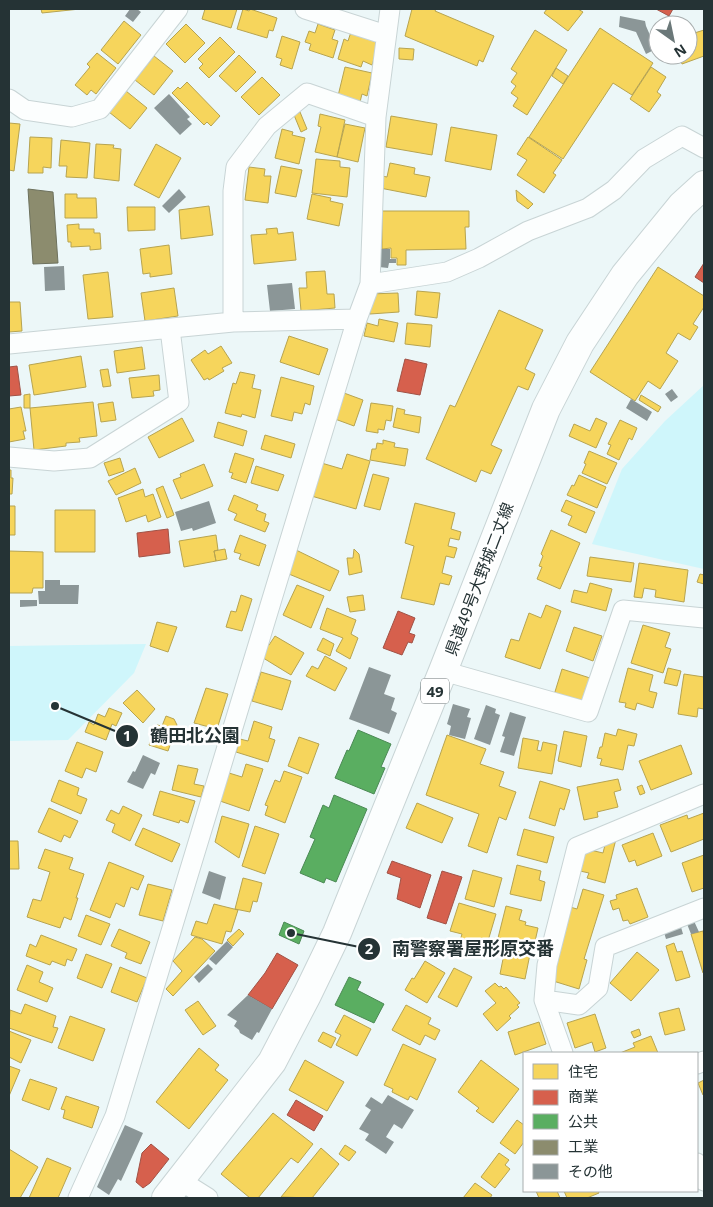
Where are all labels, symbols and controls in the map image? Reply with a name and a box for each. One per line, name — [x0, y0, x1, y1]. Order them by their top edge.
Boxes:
north arrow — [648, 15, 698, 65]
text: N — [670, 40, 690, 62]
street label: 県道49号大野城二丈線 — [440, 499, 518, 659]
road number: 49 — [421, 678, 449, 704]
callout: 鶴田北公園 — [115, 719, 250, 752]
text: 鶴田北公園 — [150, 723, 240, 747]
text: 1 — [123, 725, 131, 745]
callout: 南警察署屋形原交番 — [357, 932, 564, 965]
text: 南警察署屋形原交番 — [392, 936, 554, 960]
text: 2 — [365, 938, 374, 958]
legend — [523, 1052, 698, 1192]
text: 住宅 — [568, 1061, 598, 1081]
text: 商業 — [568, 1086, 598, 1106]
text: 公共 — [568, 1111, 598, 1131]
text: 工業 — [568, 1136, 598, 1156]
text: その他 — [568, 1161, 613, 1181]

